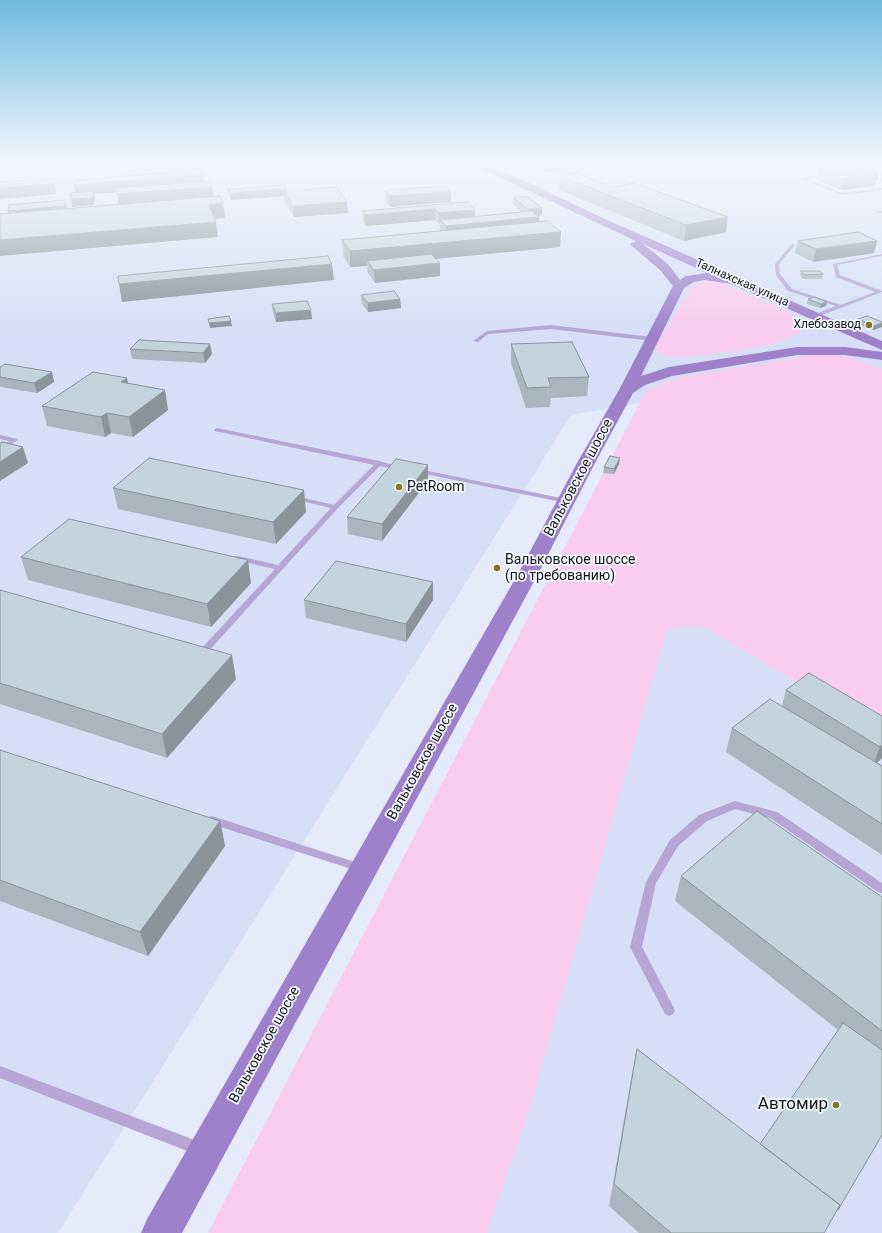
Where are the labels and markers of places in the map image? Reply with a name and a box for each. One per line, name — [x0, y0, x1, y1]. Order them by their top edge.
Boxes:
place label: Хлебозавод — [793, 318, 861, 332]
marker: Хлебозавод — [864, 320, 874, 330]
place label: PetRoom — [407, 479, 465, 495]
marker: PetRoom — [394, 482, 404, 492]
place label: Вальковское шоссе (по требованию) — [505, 552, 635, 584]
marker: Вальковское шоссе (по требованию) — [492, 563, 502, 573]
place label: Автомир — [758, 1095, 828, 1115]
marker: Автомир — [831, 1100, 841, 1110]

